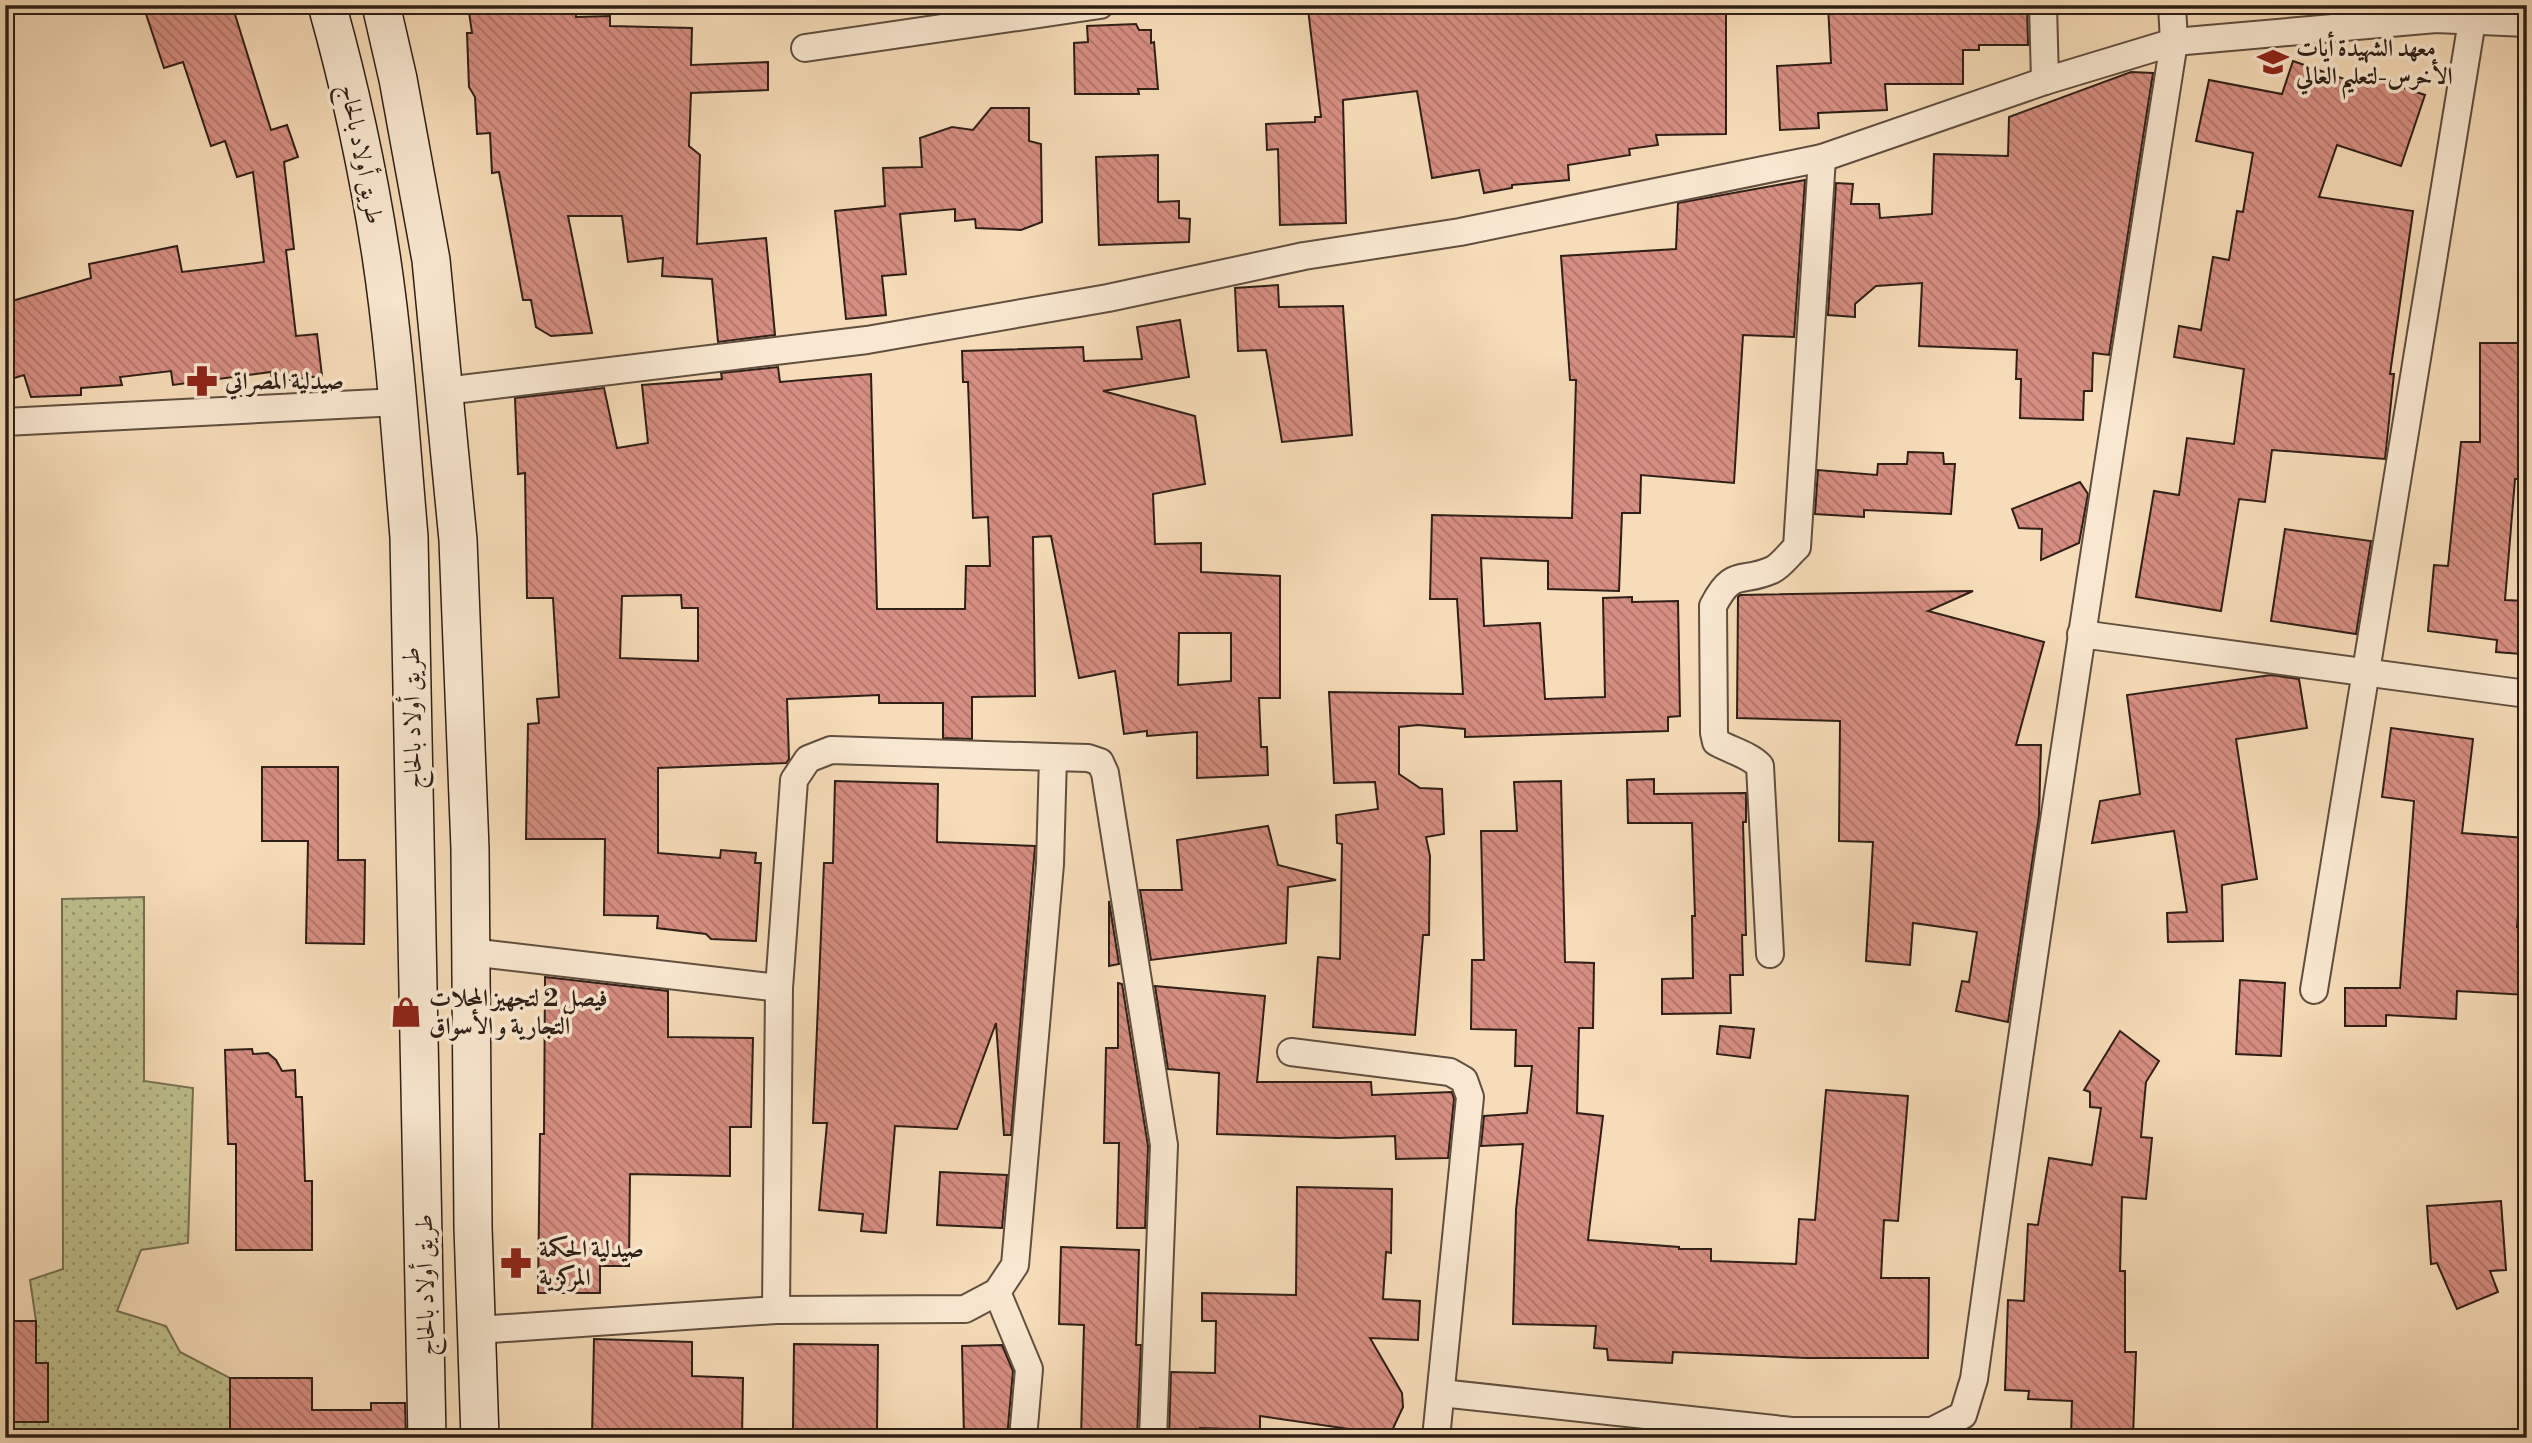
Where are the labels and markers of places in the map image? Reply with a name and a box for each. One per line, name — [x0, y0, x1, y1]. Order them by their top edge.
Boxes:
place label: معهد الشهيدة أيات الأخرس-لتعليم العالي — [2295, 31, 2453, 100]
school or university icon: معهد الشهيدة أيات الأخرس-لتعليم العالي — [2256, 45, 2290, 79]
pharmacy icon: صيدلية المصراتي — [185, 364, 219, 398]
place label: صيدلية المصراتي — [224, 367, 344, 400]
place label: فيصل 2 لتجهيز المحلات التجارية و الأسواق — [429, 984, 608, 1042]
shop icon: فيصل 2 لتجهيز المحلات التجارية و الأسواق — [389, 995, 423, 1029]
place label: صيدلية الحكمة المركزية — [539, 1235, 644, 1293]
pharmacy icon: صيدلية الحكمة المركزية — [499, 1246, 533, 1280]

